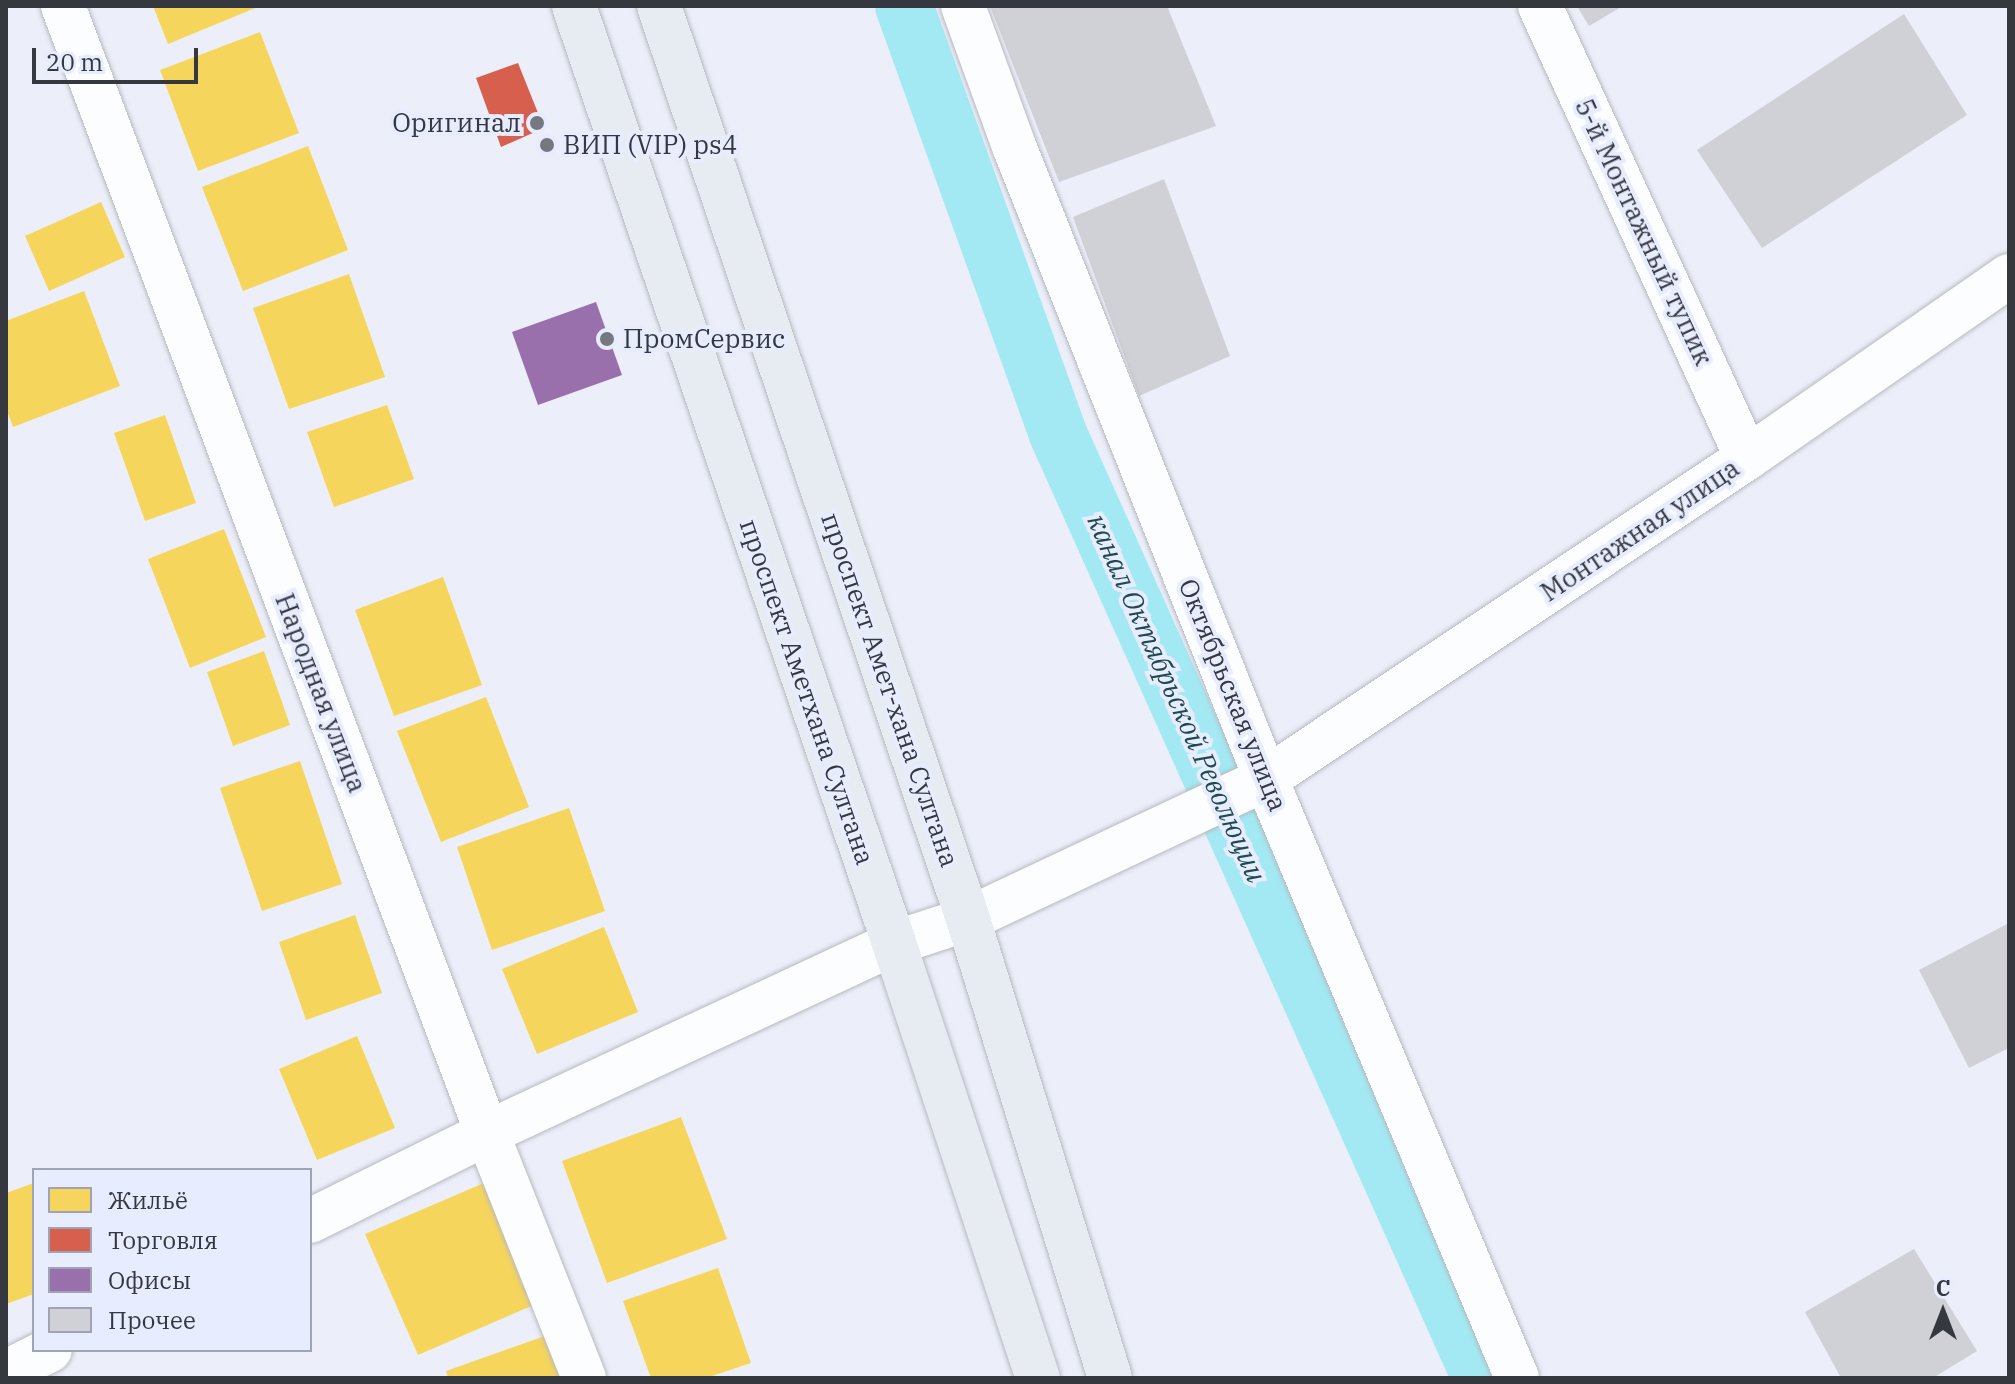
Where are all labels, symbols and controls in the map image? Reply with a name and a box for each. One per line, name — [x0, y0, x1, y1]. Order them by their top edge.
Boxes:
scale bar — [36, 32, 202, 82]
text: 20 m — [46, 46, 103, 78]
street label: 5-й Монтажный тупик — [1568, 94, 1720, 370]
place label: Оригинал — [392, 107, 521, 139]
marker: Оригинал — [528, 114, 546, 132]
place label: ВИП (VIP) ps4 — [563, 129, 738, 161]
marker: ВИП (VIP) ps4 — [538, 136, 556, 154]
place label: ПромСервис — [623, 323, 785, 355]
marker: ПромСервис — [598, 330, 616, 348]
street label: Монтажная улица — [1535, 452, 1745, 608]
street label: проспект Амет-хана Султана — [815, 509, 965, 871]
water label: канал Октябрьской Революции — [1080, 509, 1274, 887]
street label: проспект Аметхана Султана — [733, 515, 881, 869]
street label: Октябрьская улица — [1172, 574, 1294, 816]
street label: Народная улица — [269, 589, 373, 797]
legend — [32, 1168, 312, 1352]
text: Жильё — [108, 1184, 188, 1216]
text: Торговля — [108, 1224, 218, 1256]
text: Офисы — [108, 1264, 191, 1296]
north arrow — [1903, 1272, 1983, 1352]
text: С — [1936, 1273, 1950, 1302]
text: Прочее — [108, 1304, 196, 1336]

